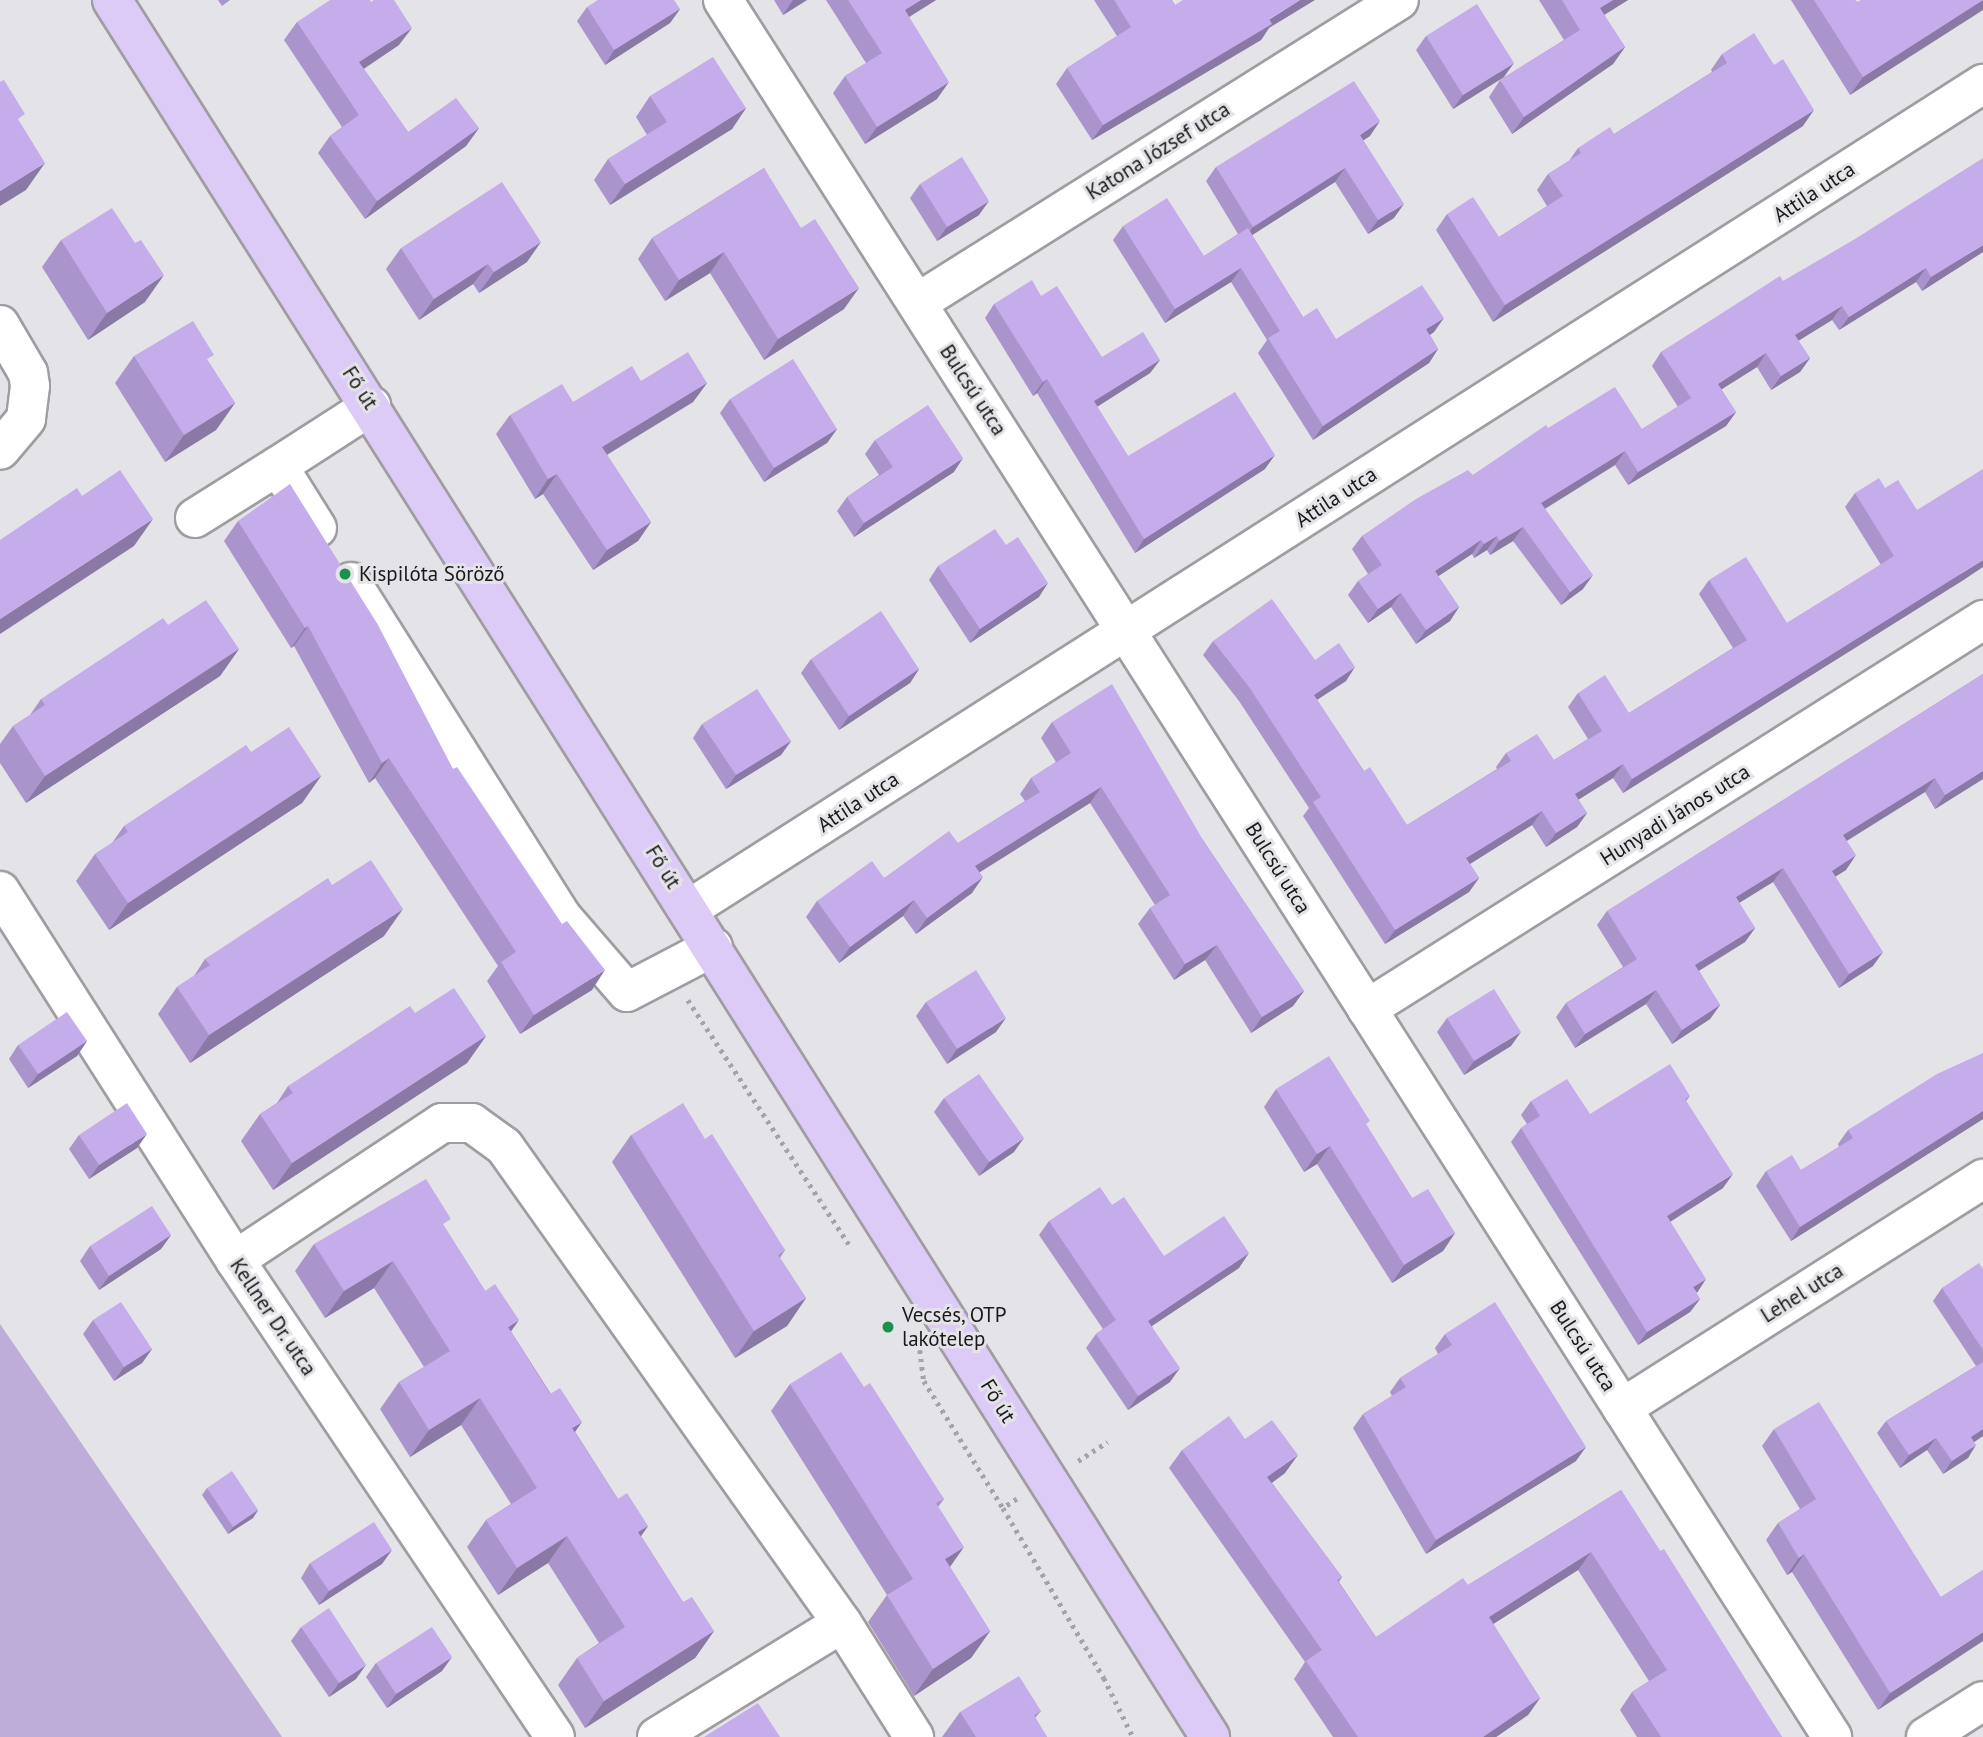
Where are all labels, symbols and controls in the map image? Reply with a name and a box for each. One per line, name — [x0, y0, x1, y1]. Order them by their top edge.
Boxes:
street label: Katona József utca — [1082, 97, 1234, 205]
street label: Attila utca — [1769, 156, 1859, 228]
street label: Bulcsú utca — [934, 340, 1012, 440]
street label: Fő út — [337, 362, 383, 414]
street label: Attila utca — [1291, 461, 1381, 533]
place label: Kispilóta Söröző — [359, 561, 505, 587]
marker: Kispilóta Söröző — [337, 566, 353, 582]
street label: Hunyadi János utca — [1596, 759, 1754, 871]
street label: Attila utca — [813, 766, 903, 838]
street label: Bulcsú utca — [1240, 818, 1316, 918]
street label: Fő út — [640, 841, 686, 893]
street label: Kellner Dr. utca — [224, 1253, 322, 1381]
street label: Lehel utca — [1756, 1258, 1848, 1328]
street label: Bulcsú utca — [1544, 1296, 1622, 1396]
place label: Vecsés, OTP lakótelep — [902, 1302, 1008, 1352]
marker: Vecsés, OTP lakótelep — [880, 1319, 896, 1335]
street label: Fő út — [975, 1375, 1021, 1427]

